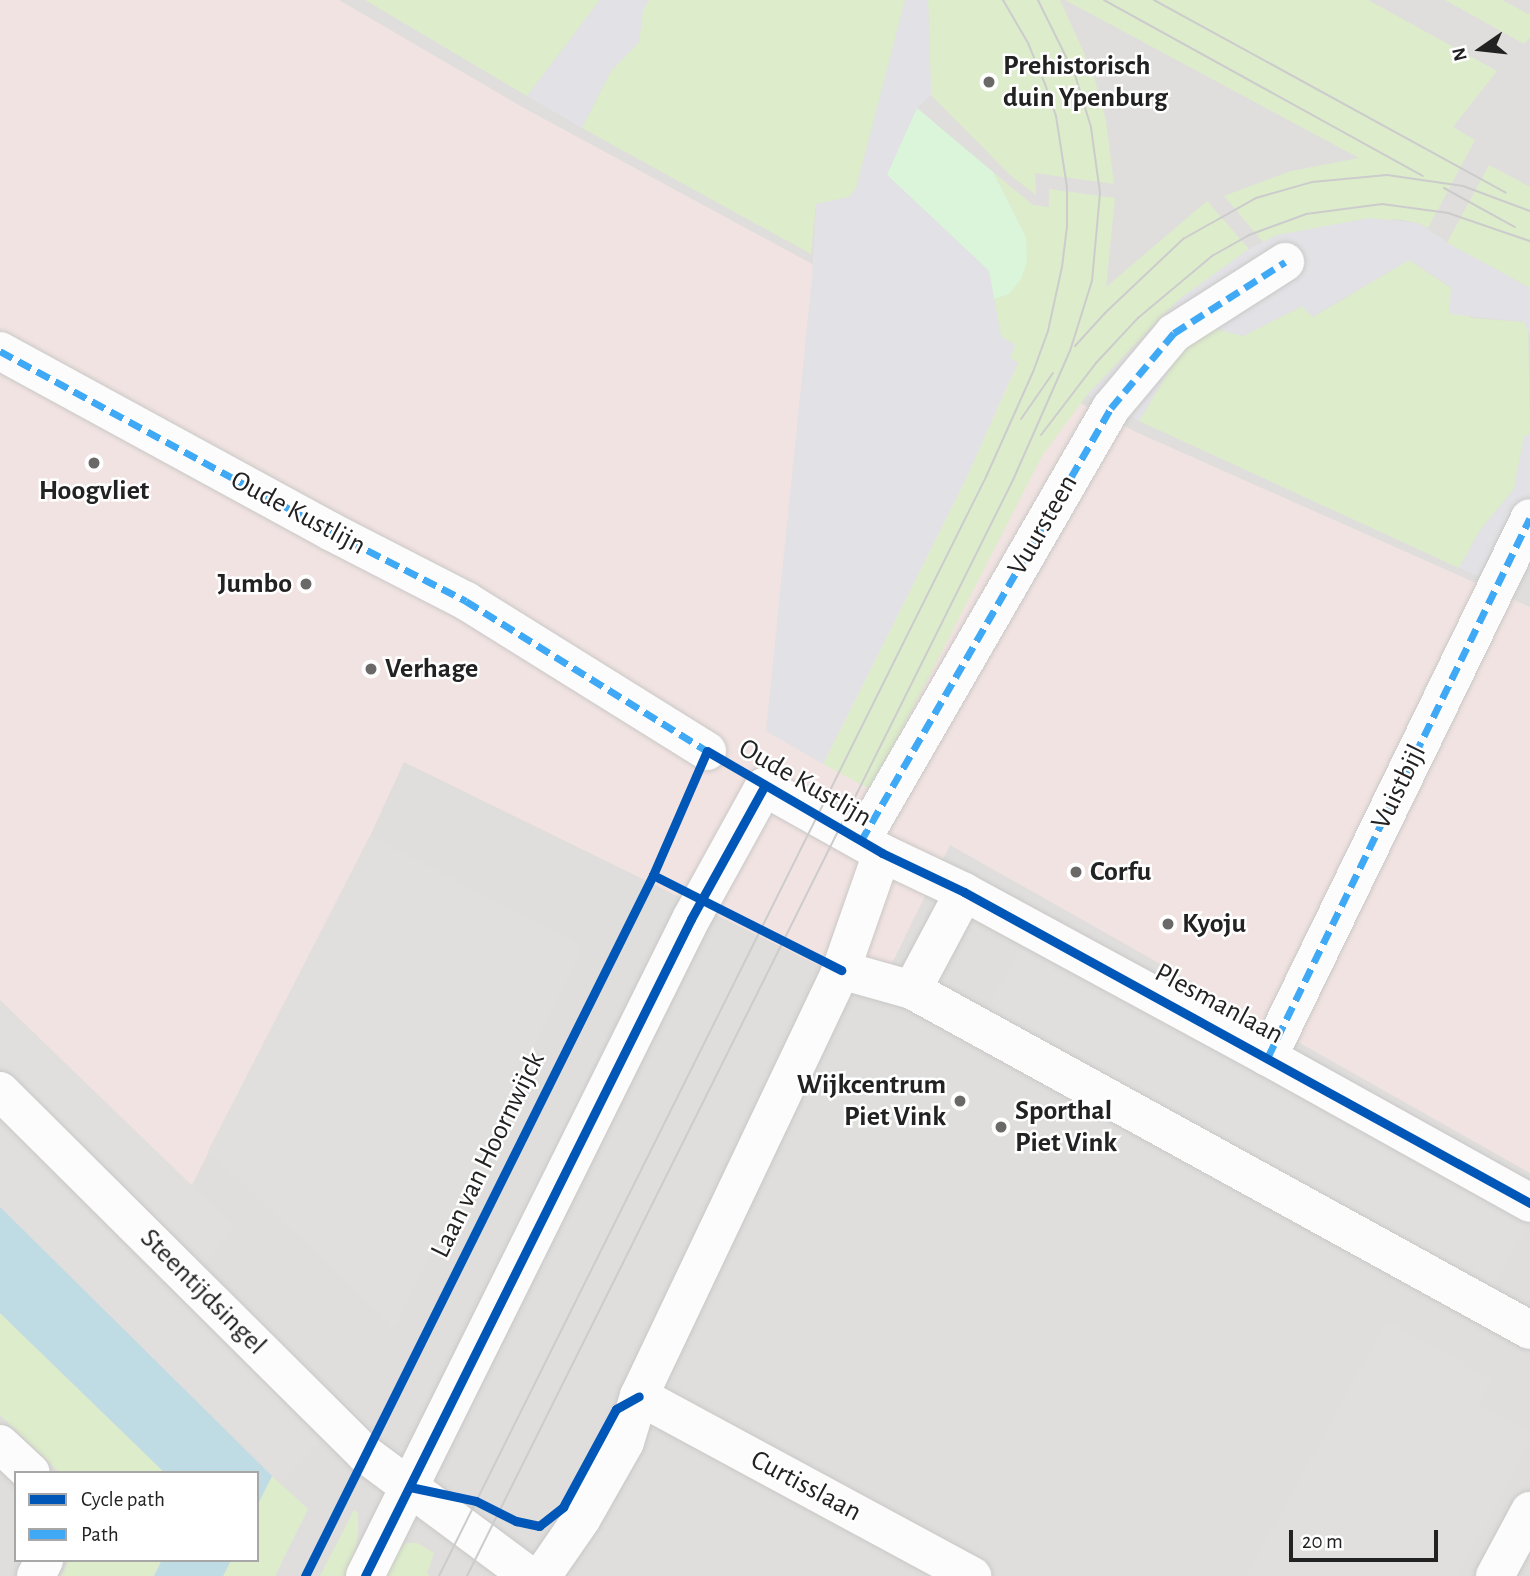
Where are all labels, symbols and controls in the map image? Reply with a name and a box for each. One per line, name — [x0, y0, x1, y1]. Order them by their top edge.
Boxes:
north arrow — [1446, 14, 1516, 84]
text: N — [1449, 45, 1471, 63]
place label: Prehistorisch duin Ypenburg — [1003, 49, 1168, 115]
marker: Prehistorisch duin Ypenburg — [981, 74, 997, 90]
marker: Hoogvliet — [86, 455, 102, 471]
street label: Oude Kustlijn — [225, 463, 371, 563]
street label: Vuursteen — [1001, 469, 1085, 581]
place label: Hoogvliet — [39, 474, 149, 508]
place label: Jumbo — [217, 567, 292, 601]
marker: Jumbo — [298, 576, 314, 592]
place label: Verhage — [385, 652, 478, 686]
marker: Verhage — [363, 661, 379, 677]
street label: Oude Kustlijn — [732, 731, 878, 835]
street label: Vuistbijl — [1364, 739, 1434, 835]
place label: Corfu — [1090, 855, 1151, 889]
marker: Corfu — [1068, 864, 1084, 880]
place label: Kyoju — [1182, 907, 1246, 941]
marker: Kyoju — [1160, 916, 1176, 932]
street label: Plesmanlaan — [1149, 956, 1289, 1052]
street label: Laan van Hoornwijck — [424, 1047, 552, 1263]
place label: Wijkcentrum Piet Vink — [797, 1068, 946, 1134]
marker: Wijkcentrum Piet Vink — [952, 1093, 968, 1109]
place label: Sporthal Piet Vink — [1015, 1094, 1117, 1160]
marker: Sporthal Piet Vink — [993, 1119, 1009, 1135]
street label: Steentijdsingel — [133, 1222, 273, 1362]
street label: Curtisslaan — [745, 1443, 867, 1529]
legend — [14, 1471, 259, 1562]
text: Cycle path — [81, 1489, 165, 1510]
scale bar — [1292, 1516, 1441, 1560]
text: Path — [81, 1524, 119, 1545]
text: 20 m — [1302, 1531, 1343, 1552]

